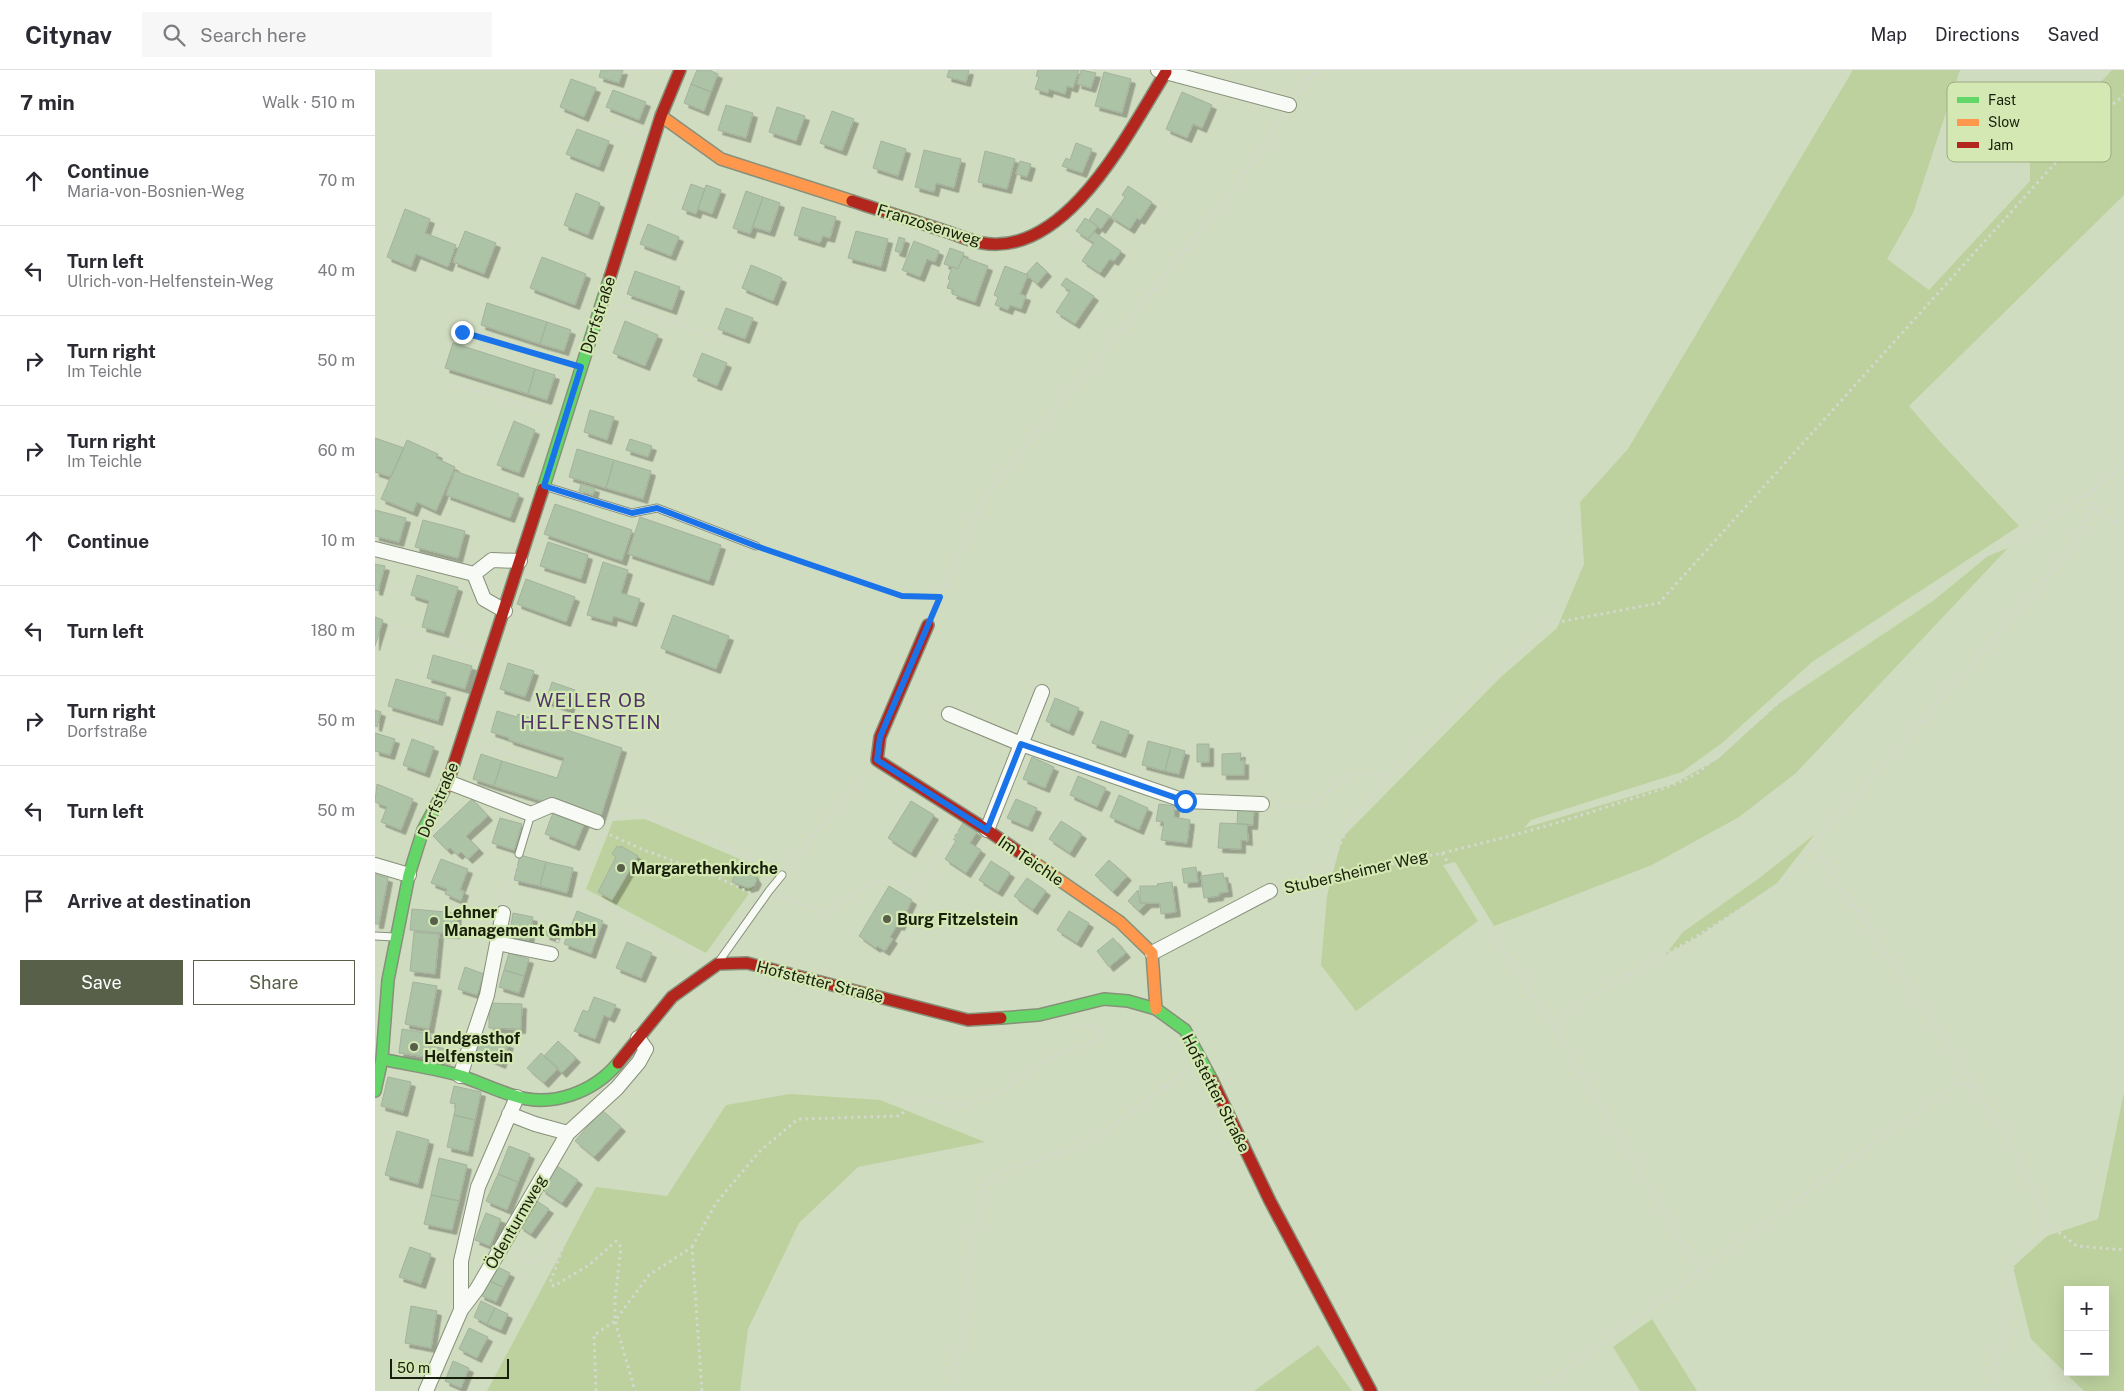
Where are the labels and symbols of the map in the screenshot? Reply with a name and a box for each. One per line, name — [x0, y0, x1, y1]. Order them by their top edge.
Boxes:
legend — [1947, 82, 2111, 162]
text: Fast — [1988, 92, 2016, 108]
text: Slow — [1988, 114, 2020, 130]
text: Jam — [1988, 137, 2013, 153]
street label: Franzosenweg — [875, 200, 983, 250]
street label: Dorfstraße — [577, 274, 619, 356]
route end — [451, 321, 474, 344]
district label: WEILER OB HELFENSTEIN — [520, 689, 662, 733]
street label: Dorfstraße — [414, 759, 462, 841]
route start — [1174, 790, 1197, 813]
street label: Im Teichle — [995, 832, 1067, 890]
street label: Stubersheimer Weg — [1282, 846, 1430, 898]
place label: Margarethenkirche — [631, 859, 778, 878]
marker: Margarethenkirche — [615, 862, 627, 874]
place label: Lehner Management GmbH — [444, 903, 597, 940]
place label: Burg Fitzelstein — [897, 910, 1018, 929]
marker: Burg Fitzelstein — [881, 913, 893, 925]
marker: Lehner Management GmbH — [428, 915, 440, 927]
street label: Hofstetter Straße — [754, 957, 886, 1007]
place label: Landgasthof Helfenstein — [424, 1029, 521, 1066]
street label: Hofstetter Straße — [1178, 1031, 1254, 1155]
marker: Landgasthof Helfenstein — [408, 1041, 420, 1053]
street label: Ödenturmweg — [480, 1171, 551, 1273]
scale bar — [390, 1356, 509, 1379]

